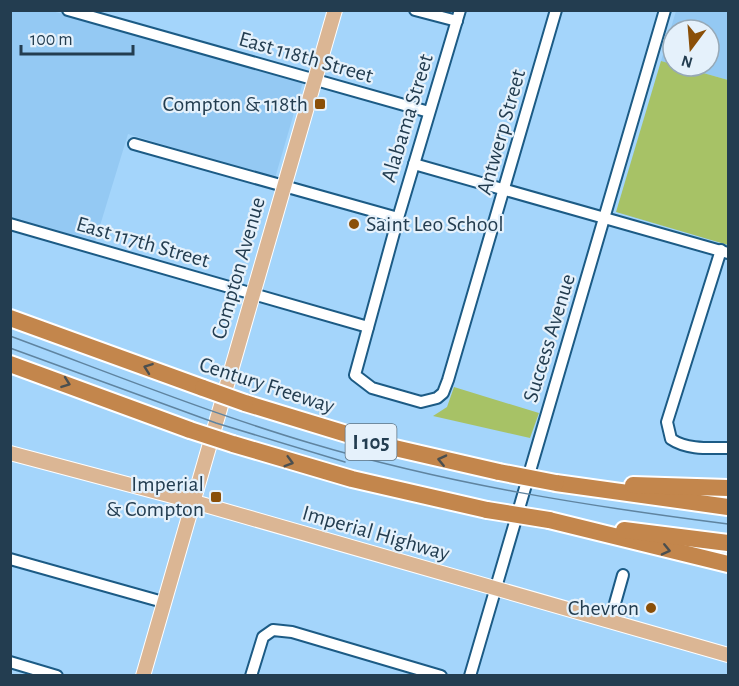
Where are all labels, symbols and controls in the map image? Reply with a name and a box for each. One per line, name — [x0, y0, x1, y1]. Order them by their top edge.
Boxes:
scale bar — [21, 18, 134, 56]
north arrow — [661, 18, 721, 78]
street label: East 118th Street — [236, 27, 376, 87]
text: 100 m — [30, 31, 73, 49]
street label: Alabama Street — [377, 51, 437, 185]
text: N — [680, 52, 695, 71]
street label: Antwerp Street — [473, 67, 529, 197]
place label: Compton & 118th — [162, 93, 308, 115]
marker: Compton & 118th — [313, 97, 327, 111]
street label: Compton Avenue — [207, 194, 269, 342]
street label: East 117th Street — [74, 213, 212, 271]
place label: Saint Leo School — [366, 213, 504, 235]
marker: Saint Leo School — [347, 217, 361, 231]
street label: Success Avenue — [519, 271, 579, 405]
street label: Century Freeway — [197, 353, 338, 417]
one-way arrow — [143, 362, 154, 375]
one-way arrow — [60, 376, 70, 389]
road number: I 105 — [346, 424, 397, 460]
one-way arrow — [437, 454, 447, 467]
one-way arrow — [283, 455, 294, 467]
place label: Imperial & Compton — [106, 473, 204, 520]
marker: Imperial & Compton — [209, 490, 223, 504]
street label: Imperial Highway — [300, 501, 453, 565]
one-way arrow — [661, 543, 671, 556]
place label: Chevron — [568, 597, 639, 619]
marker: Chevron — [644, 601, 658, 615]

